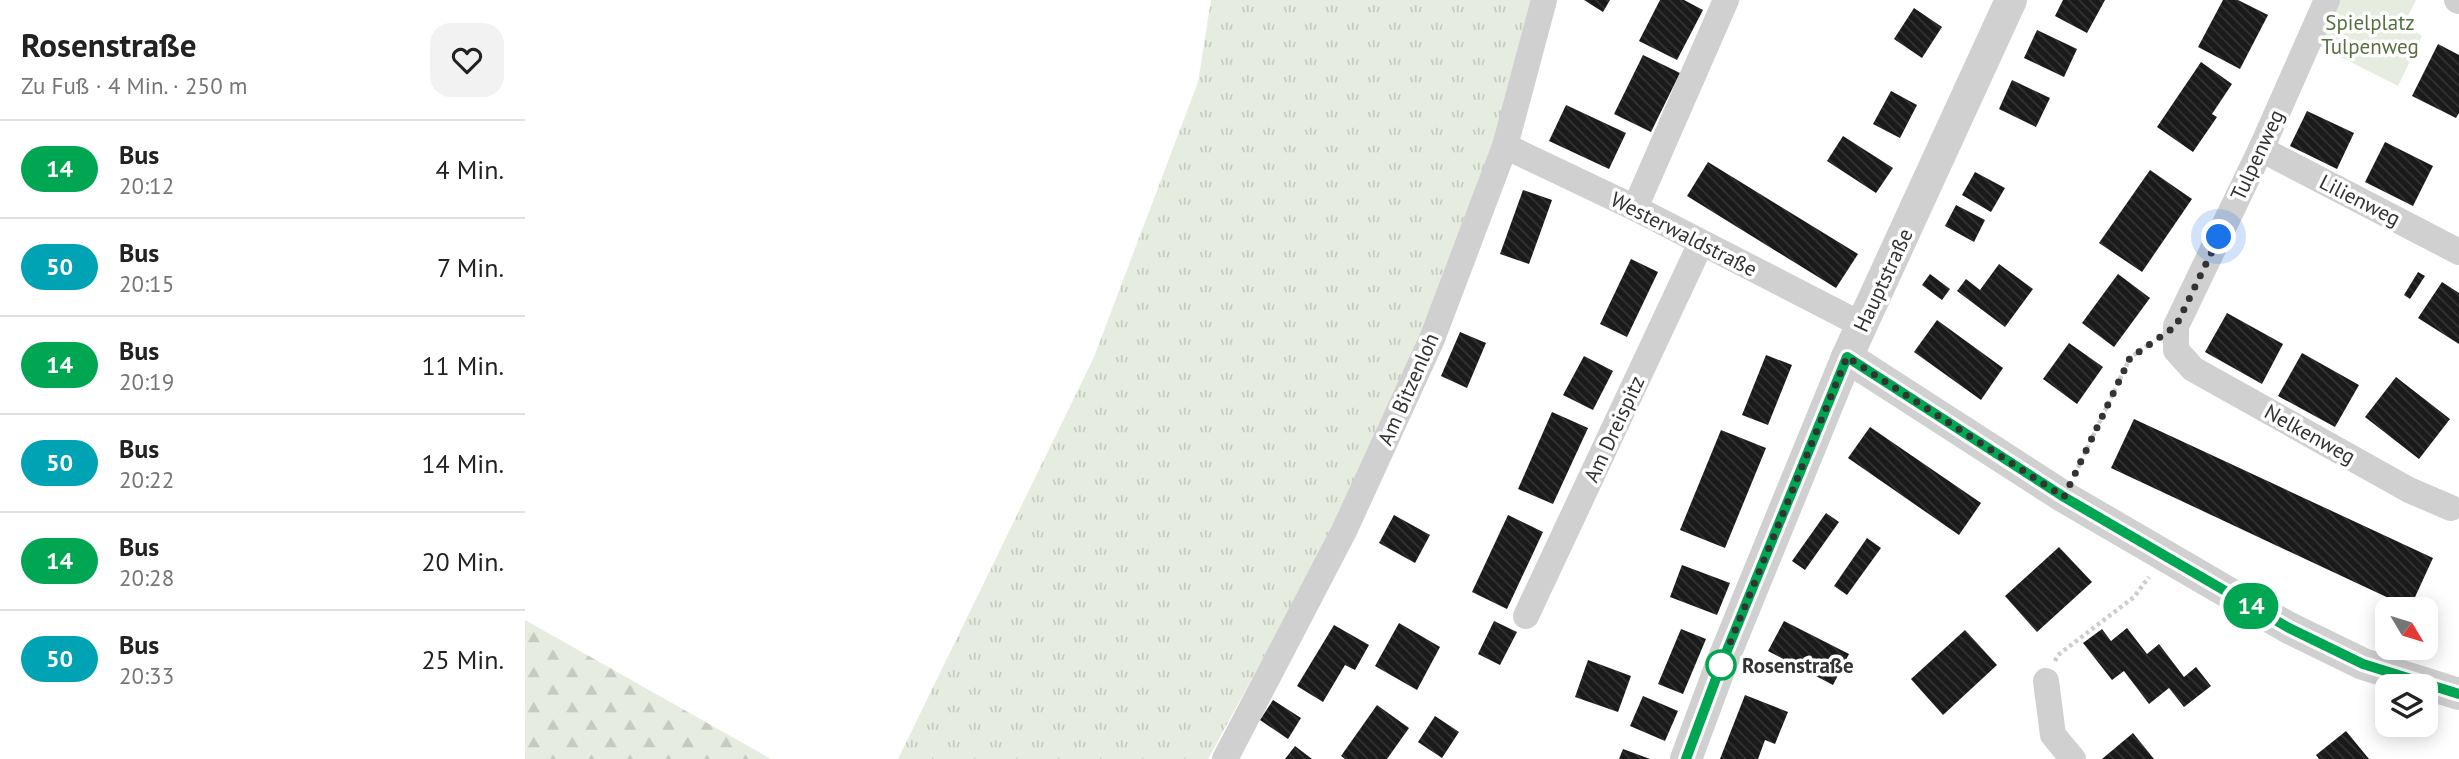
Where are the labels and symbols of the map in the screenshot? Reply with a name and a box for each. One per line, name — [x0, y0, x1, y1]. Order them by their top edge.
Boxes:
park label: Spielplatz Tulpenweg — [2321, 9, 2419, 60]
street label: Tulpenweg — [2224, 105, 2290, 205]
street label: Lilienweg — [2315, 168, 2405, 232]
street label: Westerwaldstraße — [1606, 186, 1762, 282]
your location — [2201, 219, 2236, 254]
street label: Hauptstraße — [1847, 224, 1919, 336]
street label: Am Bitzenloh — [1371, 329, 1445, 449]
street label: Am Dreispitz — [1578, 371, 1650, 487]
street label: Nelkenweg — [2260, 398, 2360, 470]
line badge: 14 — [2219, 583, 2283, 629]
north arrow — [2375, 597, 2438, 660]
marker: Rosenstraße — [1706, 650, 1736, 680]
place label: Rosenstraße — [1742, 652, 1854, 679]

